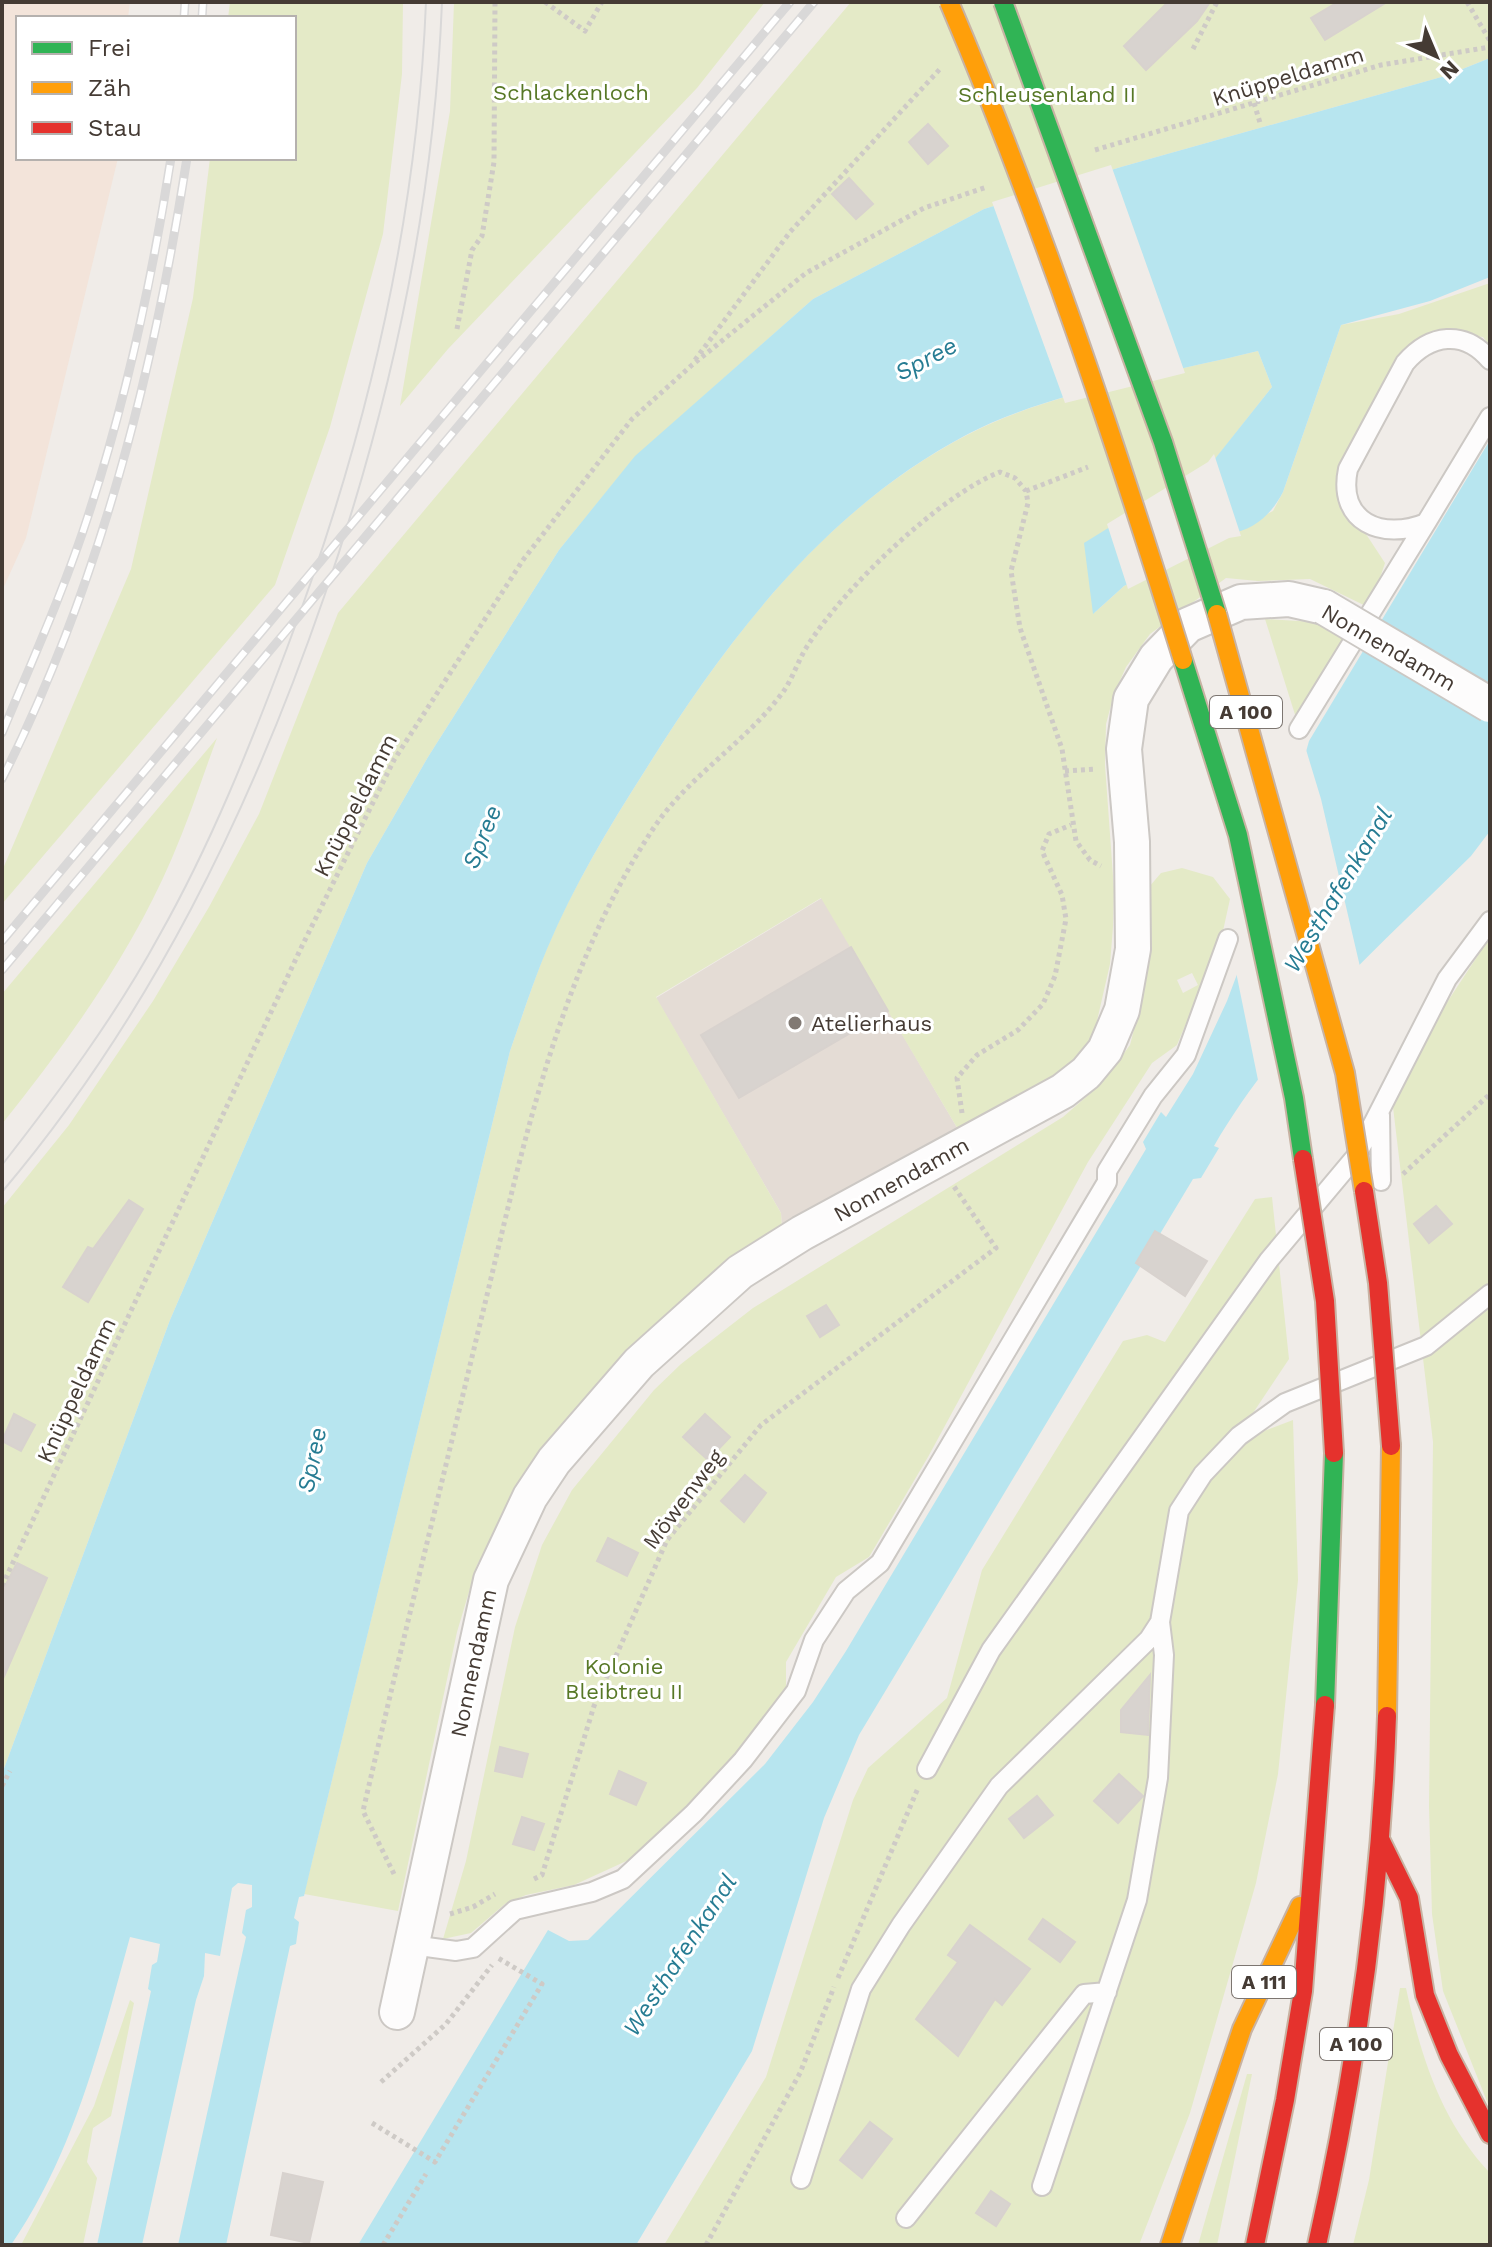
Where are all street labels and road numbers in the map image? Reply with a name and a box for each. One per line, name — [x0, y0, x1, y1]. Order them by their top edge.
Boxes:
street label: Knüppeldamm — [1210, 42, 1367, 111]
street label: Nonnendamm — [1317, 599, 1460, 696]
road number: A 100 — [1210, 696, 1282, 728]
street label: Knüppeldamm — [309, 730, 402, 881]
street label: Nonnendamm — [829, 1132, 973, 1227]
street label: Knüppeldamm — [32, 1314, 121, 1467]
street label: Möwenweg — [638, 1444, 729, 1554]
street label: Nonnendamm — [446, 1587, 501, 1740]
road number: A 111 — [1232, 1966, 1296, 1998]
road number: A 100 — [1320, 2028, 1392, 2060]

